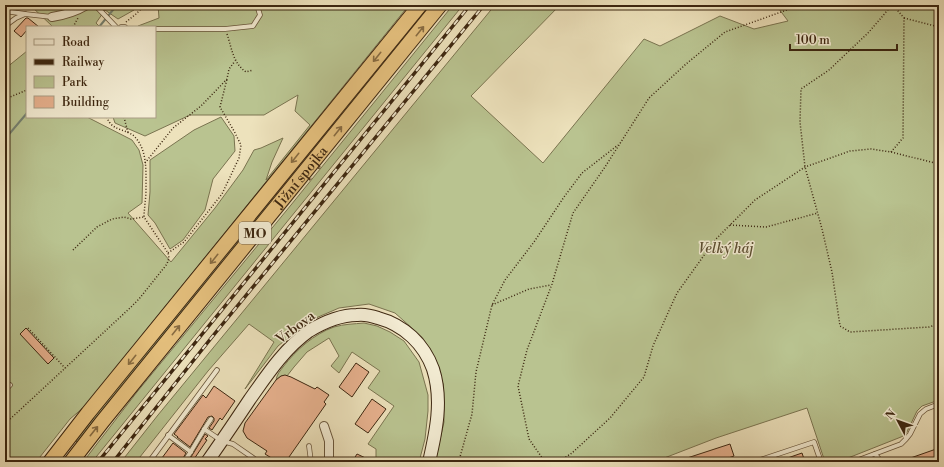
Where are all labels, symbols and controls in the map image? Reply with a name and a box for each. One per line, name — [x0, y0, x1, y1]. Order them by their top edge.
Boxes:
one-way arrow — [415, 25, 424, 36]
legend — [26, 26, 156, 118]
scale bar — [790, 26, 897, 52]
text: 100 m — [796, 33, 830, 48]
text: Road — [62, 35, 90, 50]
one-way arrow — [373, 52, 382, 62]
text: Railway — [62, 55, 104, 70]
text: Park — [62, 75, 88, 90]
text: Building — [61, 95, 110, 110]
one-way arrow — [333, 126, 342, 137]
street label: Jižní spojka — [270, 142, 333, 213]
one-way arrow — [291, 153, 300, 163]
road number: MO — [239, 222, 271, 244]
park label: Velký háj — [699, 240, 754, 258]
one-way arrow — [209, 253, 218, 264]
street label: Vrbova — [272, 307, 320, 349]
one-way arrow — [172, 325, 181, 336]
one-way arrow — [127, 354, 136, 365]
north arrow — [878, 401, 918, 441]
text: N — [883, 407, 900, 423]
one-way arrow — [90, 426, 99, 437]

